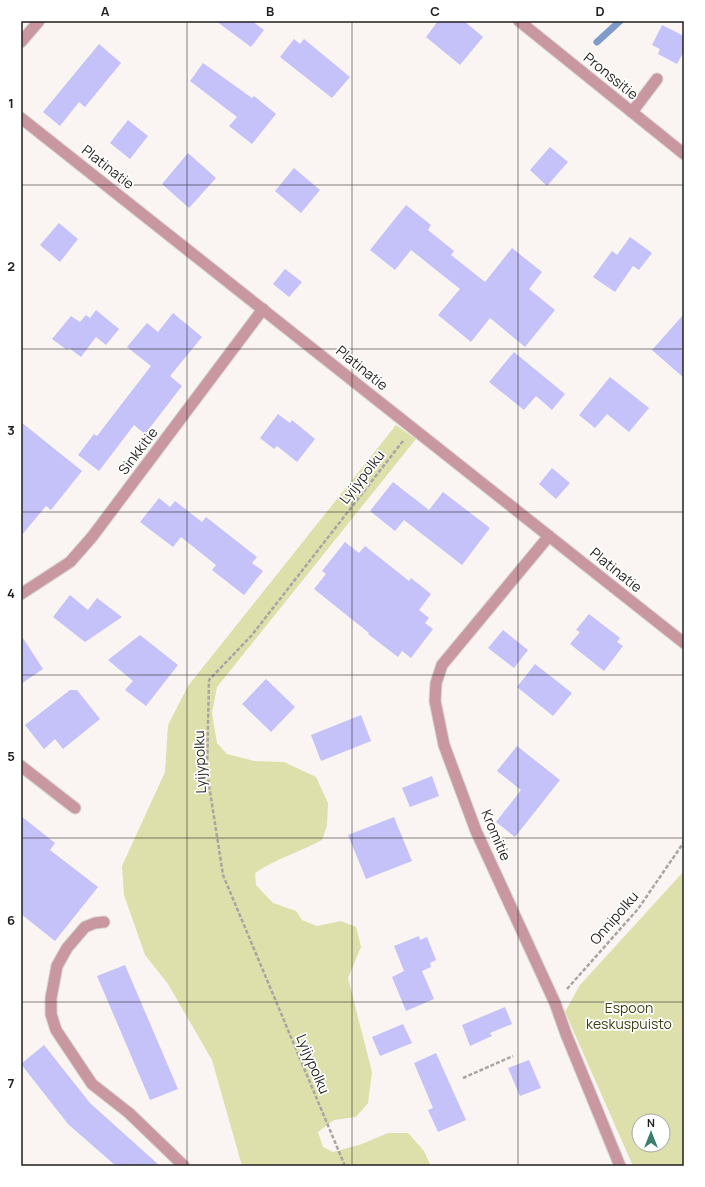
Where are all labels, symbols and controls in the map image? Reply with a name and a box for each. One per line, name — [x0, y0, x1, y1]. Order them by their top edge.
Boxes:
text: A — [101, 2, 110, 20]
text: B — [266, 2, 274, 20]
text: C — [430, 2, 440, 20]
text: D — [595, 2, 605, 20]
street label: Pronssitie — [580, 48, 643, 103]
text: 1 — [8, 94, 14, 112]
street label: Platinatie — [78, 140, 138, 193]
text: 2 — [7, 257, 15, 275]
street label: Platinatie — [332, 341, 392, 394]
text: 3 — [7, 421, 15, 439]
street label: Sinkkitie — [114, 423, 162, 478]
street label: Lyijypolku — [335, 446, 389, 507]
street label: Platinatie — [586, 543, 646, 596]
text: 4 — [7, 584, 15, 602]
street label: Lyijypolku — [189, 730, 210, 794]
text: 5 — [7, 747, 15, 765]
street label: Kromitie — [477, 806, 516, 863]
street label: Onnipolku — [585, 887, 642, 948]
text: 6 — [7, 911, 15, 929]
park label: Espoon keskuspuisto — [586, 998, 672, 1033]
street label: Lyijypolku — [292, 1031, 335, 1097]
text: 7 — [8, 1074, 15, 1092]
north arrow — [631, 1113, 671, 1153]
text: N — [647, 1115, 655, 1130]

